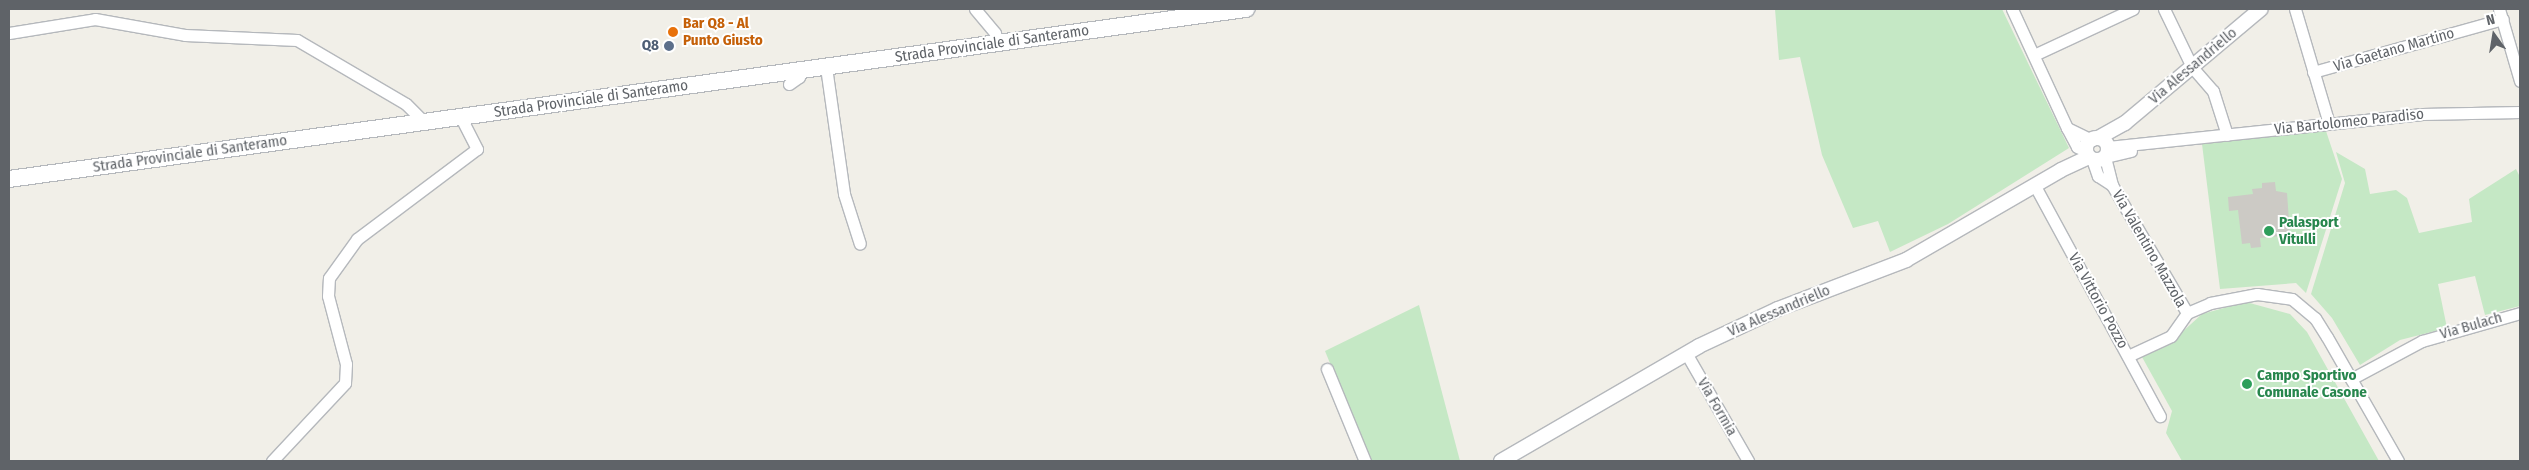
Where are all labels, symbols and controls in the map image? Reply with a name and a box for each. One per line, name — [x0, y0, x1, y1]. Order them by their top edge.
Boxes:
north arrow — [2469, 10, 2519, 60]
text: N — [2485, 11, 2497, 29]
place label: Bar Q8 - Al Punto Giusto — [683, 14, 763, 49]
street label: Strada Provinciale di Santeramo — [894, 21, 1090, 67]
street label: Via Alessandriello — [2145, 24, 2241, 108]
street label: Via Gaetano Martino — [2332, 24, 2456, 76]
marker: Bar Q8 - Al Punto Giusto — [667, 26, 679, 38]
place label: Q8 — [642, 37, 659, 55]
marker: Q8 — [663, 40, 675, 52]
street label: Strada Provinciale di Santeramo — [493, 76, 689, 122]
street label: Via Bartolomeo Paradiso — [2273, 105, 2425, 139]
street label: Strada Provinciale di Santeramo — [92, 131, 288, 177]
street label: Via Valentino Mazzola — [2108, 187, 2190, 311]
place label: Palasport Vitulli — [2279, 213, 2339, 248]
marker: Palasport Vitulli — [2263, 225, 2275, 237]
street label: Via Vittorio Pozzo — [2064, 250, 2132, 352]
street label: Via Alessandriello — [1725, 281, 1833, 341]
street label: Via Bulach — [2438, 309, 2504, 343]
place label: Campo Sportivo Comunale Casone — [2257, 366, 2367, 401]
street label: Via Formia — [1693, 375, 1741, 439]
marker: Campo Sportivo Comunale Casone — [2241, 378, 2253, 390]

